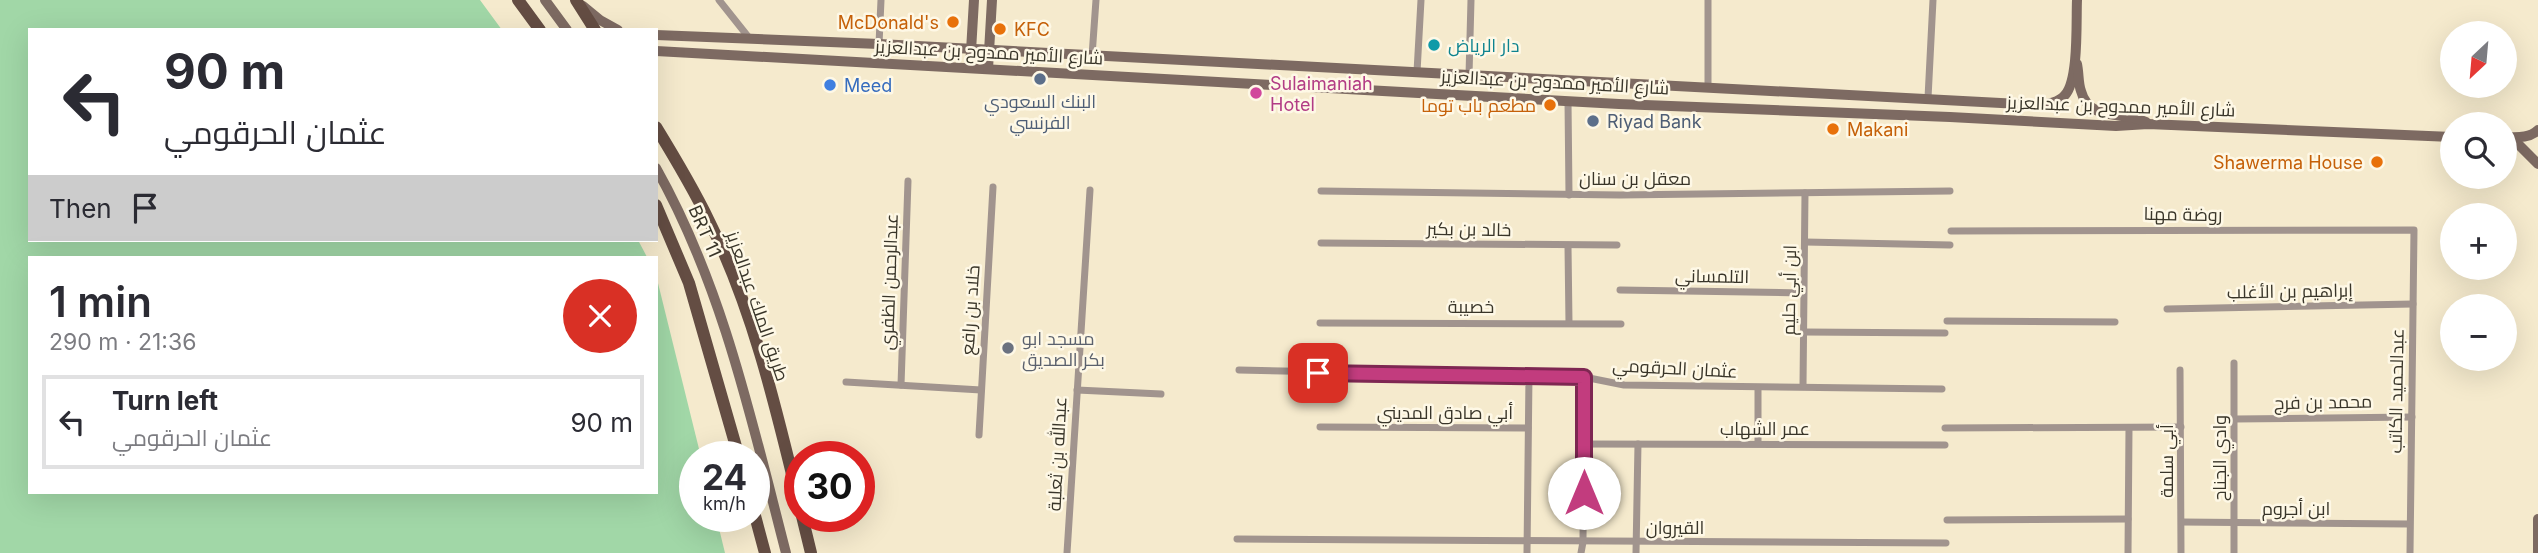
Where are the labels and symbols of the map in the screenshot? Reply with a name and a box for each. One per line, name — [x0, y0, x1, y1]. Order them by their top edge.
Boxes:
place label: McDonald's — [838, 12, 939, 33]
marker: McDonald's — [945, 14, 961, 30]
place label: KFC — [1014, 19, 1050, 40]
marker: KFC — [992, 21, 1008, 37]
north arrow — [2440, 21, 2516, 98]
street label: شارع الأمير ممدوح بن عبدالعزيز — [873, 35, 1104, 70]
place label: دار الرياض — [1448, 35, 1520, 57]
marker: دار الرياض — [1426, 37, 1442, 53]
street label: شارع الأمير ممدوح بن عبدالعزيز — [1439, 65, 1670, 100]
marker: البنك السعودي الفرنسي — [1032, 71, 1048, 87]
place label: Sulaimaniah Hotel — [1270, 73, 1373, 115]
place label: Meed — [844, 75, 892, 96]
marker: Meed — [822, 77, 838, 93]
marker: Sulaimaniah Hotel — [1248, 85, 1264, 101]
place label: البنك السعودي الفرنسي — [984, 91, 1096, 136]
street label: شارع الأمير ممدوح بن عبدالعزيز — [2005, 91, 2236, 122]
place label: مطعم باب توما — [1421, 95, 1536, 118]
marker: مطعم باب توما — [1542, 97, 1558, 113]
place label: Riyad Bank — [1607, 111, 1702, 132]
marker: Riyad Bank — [1585, 113, 1601, 129]
place label: Makani — [1847, 119, 1908, 140]
marker: Makani — [1825, 121, 1841, 137]
place label: Shawerma House — [2213, 152, 2363, 173]
marker: Shawerma House — [2369, 154, 2385, 170]
street label: معقل بن سنان — [1579, 168, 1691, 190]
street label: BRT 11 — [684, 202, 726, 260]
street label: روضة مهنا — [2143, 203, 2223, 226]
street label: عبدالرحمن الظفري — [876, 213, 906, 351]
street label: خالد بن بكير — [1425, 218, 1512, 241]
street label: طريق الملك عبدالعزيز — [720, 227, 794, 384]
street label: ابن أبي حليم — [1778, 245, 1804, 336]
street label: خلاد بن رافع — [956, 264, 986, 356]
street label: التلمساني — [1675, 265, 1749, 291]
street label: إبراهيم بن الأغلب — [2227, 279, 2353, 305]
street label: خصيبة — [1448, 296, 1494, 317]
place label: مسجد ابو بكر الصديق — [1022, 328, 1105, 372]
street label: عبدالحميد الكاتب — [2384, 328, 2408, 454]
marker: مسجد ابو بكر الصديق — [1000, 340, 1016, 356]
pin — [1288, 343, 1348, 403]
street label: عثمان الحرقومي — [1612, 354, 1738, 386]
street label: محمد بن فرج — [2274, 391, 2372, 415]
street label: عبدالله بن ثعلبة — [1043, 396, 1071, 512]
street label: أبي صادق المديني — [1377, 402, 1513, 427]
street label: وادي الجناح — [2209, 415, 2234, 501]
street label: عمر الشهاب — [1720, 418, 1810, 440]
street label: أبي سلمة — [2156, 424, 2181, 498]
speed limit sign: 30 — [784, 441, 875, 532]
position arrow — [1547, 456, 1621, 530]
street label: ابن أجروم — [2262, 498, 2330, 521]
street label: القيروان — [1646, 517, 1704, 539]

